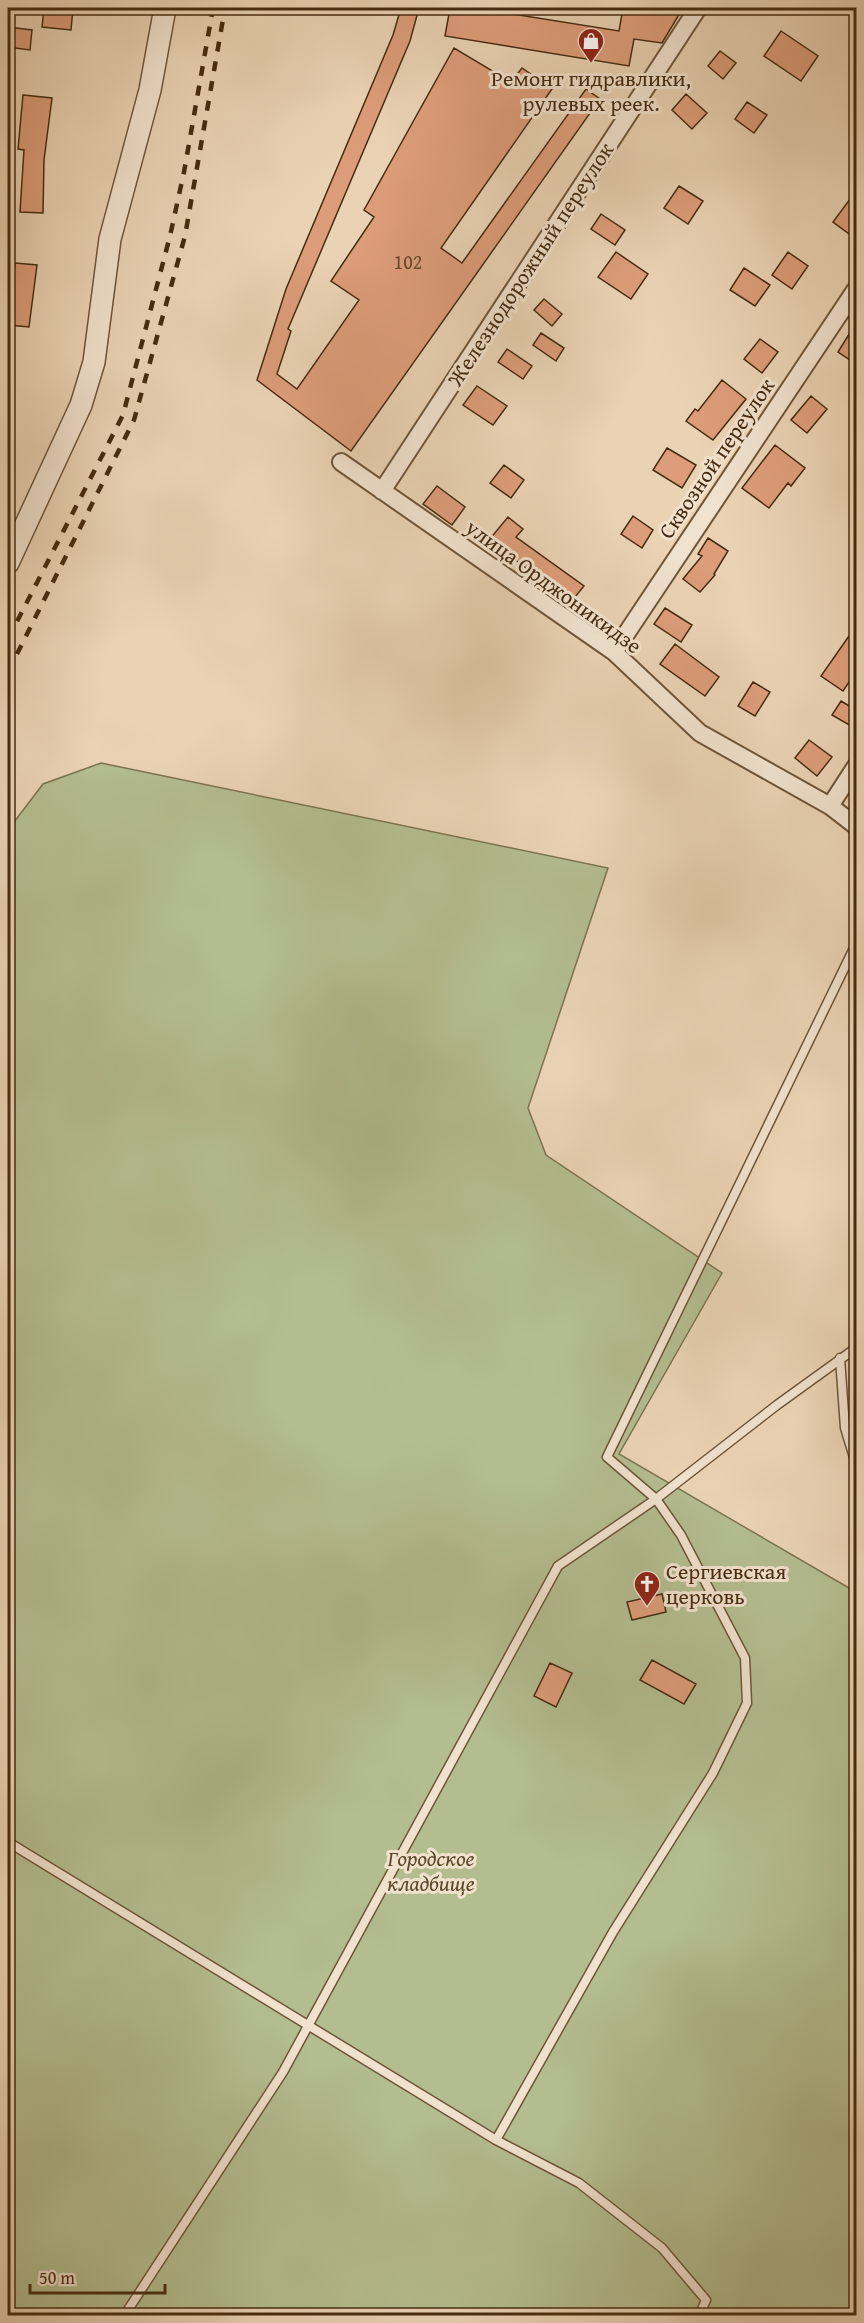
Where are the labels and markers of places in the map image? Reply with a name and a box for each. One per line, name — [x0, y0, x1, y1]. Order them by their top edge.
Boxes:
shop icon: Ремонт гидравлики, рулевых реек. — [576, 26, 606, 64]
place label: Ремонт гидравлики, рулевых реек. — [491, 62, 691, 119]
place label: Сергиевская церковь — [666, 1555, 786, 1612]
church icon: Сергиевская церковь — [632, 1569, 662, 1607]

